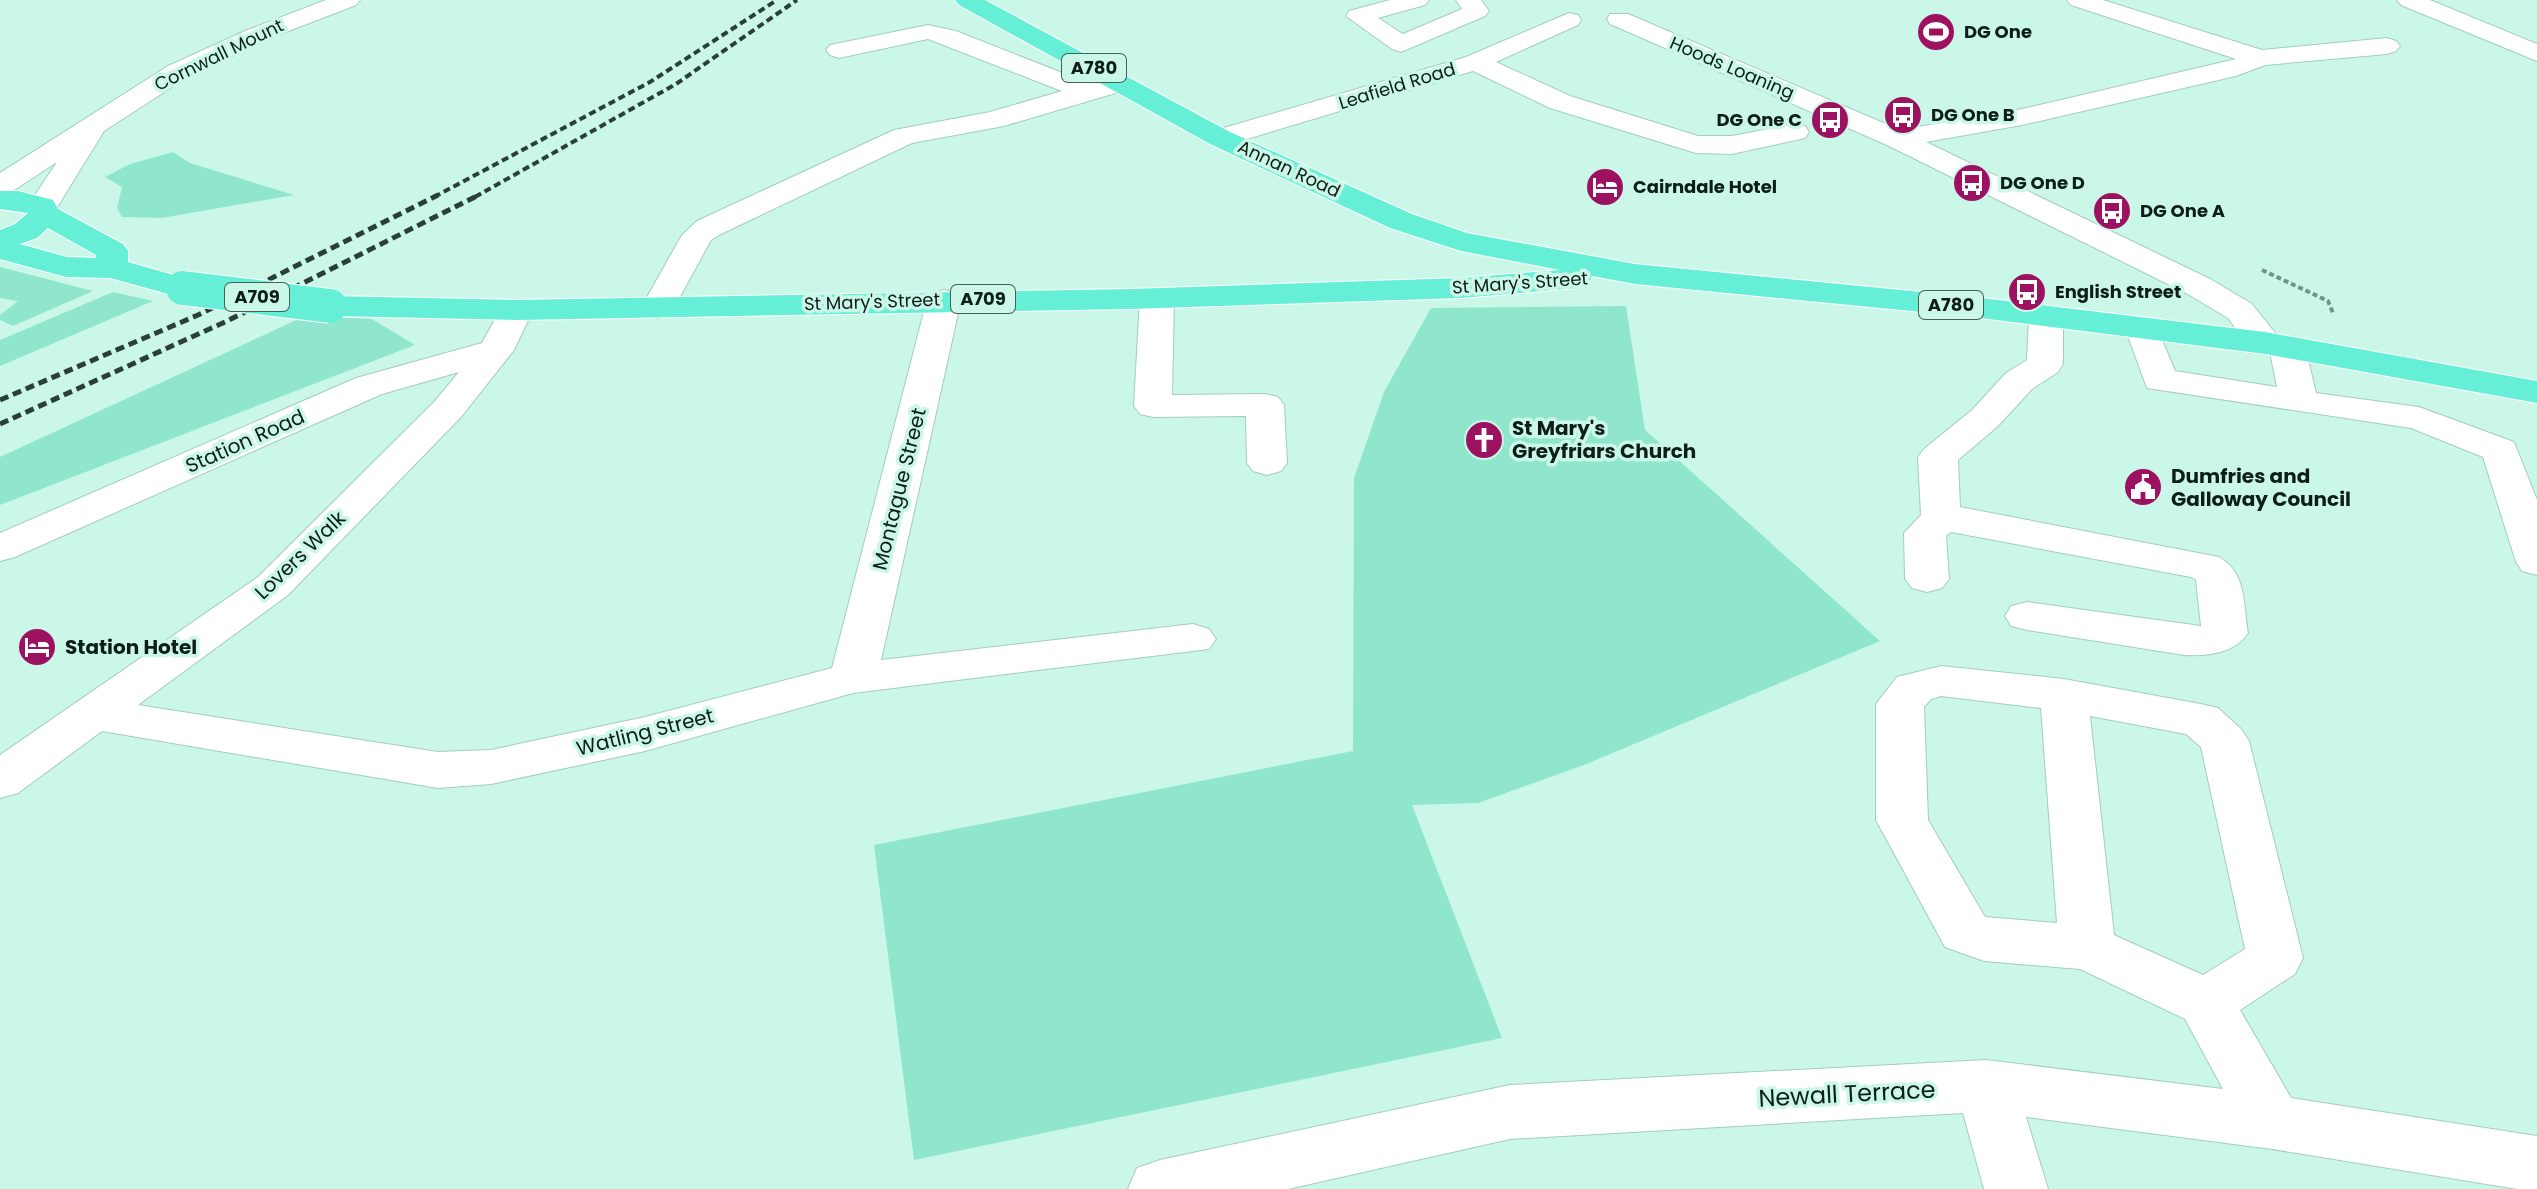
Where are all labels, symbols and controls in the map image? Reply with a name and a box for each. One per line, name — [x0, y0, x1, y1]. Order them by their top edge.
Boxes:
sports icon: DG One — [1915, 11, 1957, 53]
street label: Cornwall Mount — [150, 12, 288, 97]
place label: DG One — [1964, 19, 2032, 44]
street label: Hoods Loaning — [1666, 30, 1798, 105]
road number: A780 — [1062, 54, 1126, 82]
street label: Leafield Road — [1335, 56, 1458, 115]
bus stop icon: DG One B — [1882, 94, 1924, 136]
bus stop icon: DG One C — [1809, 99, 1851, 141]
place label: DG One B — [1931, 102, 2015, 127]
place label: DG One C — [1716, 107, 1802, 132]
street label: Annan Road — [1234, 134, 1345, 203]
bus stop icon: DG One D — [1951, 162, 1993, 204]
hotel icon: Cairndale Hotel — [1584, 166, 1626, 208]
place label: DG One D — [2000, 170, 2085, 195]
place label: Cairndale Hotel — [1633, 174, 1777, 199]
bus stop icon: DG One A — [2091, 190, 2133, 232]
place label: DG One A — [2140, 198, 2225, 223]
street label: St Mary's Street — [1451, 265, 1589, 300]
bus stop icon: English Street — [2006, 271, 2048, 313]
place label: English Street — [2055, 279, 2181, 304]
road number: A709 — [225, 283, 289, 311]
road number: A709 — [951, 285, 1015, 313]
street label: St Mary's Street — [803, 287, 940, 316]
road number: A780 — [1919, 291, 1983, 319]
street label: Station Road — [181, 402, 309, 480]
street label: Montague Street — [865, 405, 933, 573]
place label: St Mary's Greyfriars Church — [1512, 414, 1696, 465]
church icon: St Mary's Greyfriars Church — [1463, 419, 1505, 461]
place label: Dumfries and Galloway Council — [2171, 462, 2351, 513]
public building icon: Dumfries and Galloway Council — [2122, 466, 2164, 508]
street label: Lovers Walk — [248, 504, 352, 606]
hotel icon: Station Hotel — [16, 626, 58, 668]
place label: Station Hotel — [65, 633, 197, 661]
street label: Watling Street — [574, 701, 716, 763]
street label: Newall Terrace — [1758, 1072, 1936, 1115]

